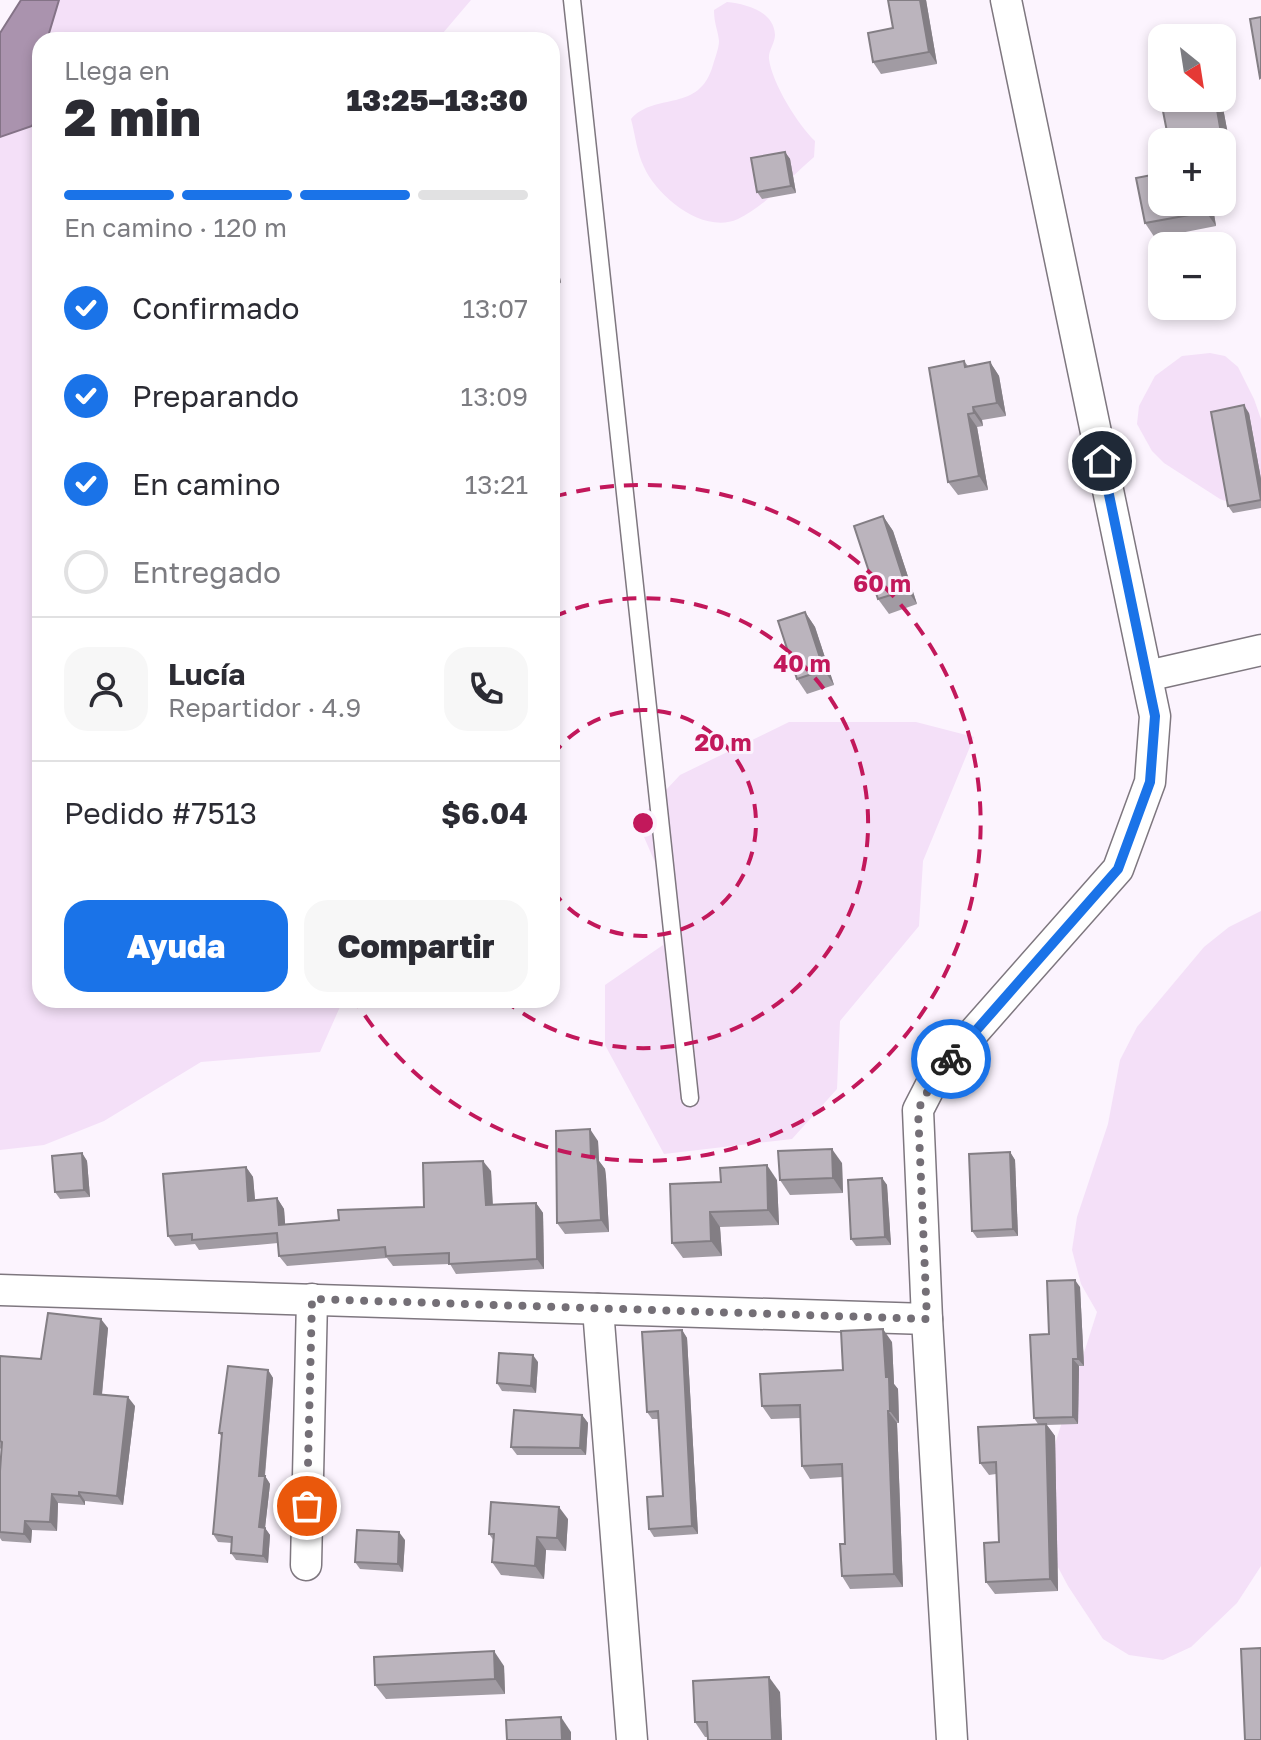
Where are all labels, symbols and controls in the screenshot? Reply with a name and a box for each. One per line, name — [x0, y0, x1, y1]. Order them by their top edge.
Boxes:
north arrow — [1148, 24, 1236, 112]
map controls — [1148, 24, 1236, 320]
text: Llega en — [64, 55, 170, 86]
text: 13:25–13:30 — [346, 82, 528, 118]
text: 2 min — [64, 85, 201, 147]
button: + — [1148, 128, 1236, 216]
text: En camino · 120 m — [64, 212, 287, 243]
button: − — [1148, 232, 1236, 320]
icon: check — [64, 286, 108, 330]
text: Confirmado — [132, 290, 300, 326]
text: 13:07 — [462, 293, 528, 324]
icon: check — [64, 374, 108, 418]
text: Preparando — [132, 378, 299, 414]
text: 13:09 — [461, 381, 528, 412]
pin — [1068, 427, 1136, 495]
icon: home — [1080, 439, 1124, 483]
icon: check — [64, 462, 108, 506]
text: En camino — [132, 466, 281, 502]
text: 13:21 — [465, 469, 528, 500]
text: Entregado — [132, 554, 281, 590]
text: 60 m — [853, 568, 911, 597]
button: person — [64, 647, 148, 731]
button: phone — [444, 647, 528, 731]
text: 40 m — [773, 648, 831, 677]
text: Lucía — [168, 656, 246, 692]
text: Repartidor · 4.9 — [168, 692, 361, 723]
text: 20 m — [694, 727, 752, 756]
text: Pedido #7513 — [64, 795, 257, 831]
text: $6.04 — [441, 795, 528, 831]
centre of rings — [629, 809, 657, 837]
button: Ayuda — [64, 900, 288, 992]
button: Compartir — [304, 900, 528, 992]
courier — [911, 1019, 991, 1099]
icon: bike — [929, 1037, 973, 1081]
pin — [273, 1472, 341, 1540]
icon: bag — [285, 1484, 329, 1528]

